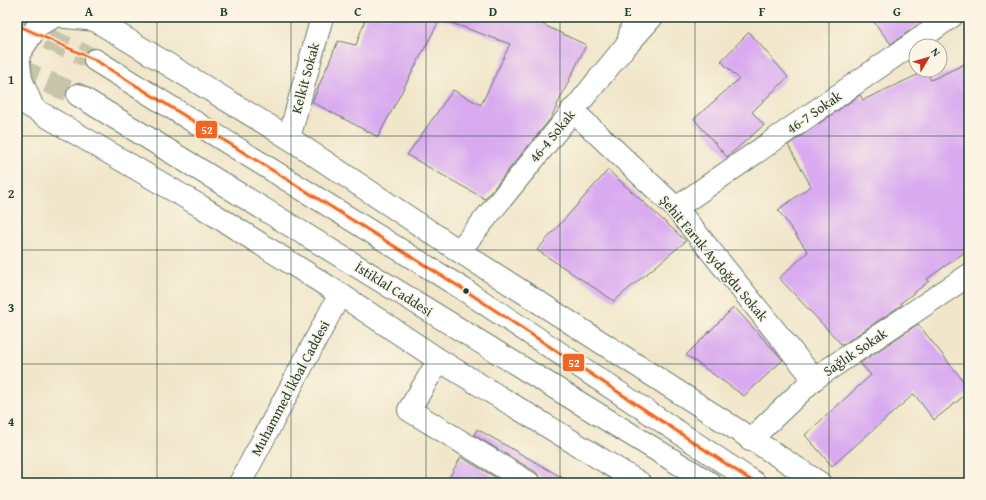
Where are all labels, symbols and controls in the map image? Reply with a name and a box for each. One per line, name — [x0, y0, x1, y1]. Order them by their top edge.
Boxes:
text: A — [85, 2, 94, 21]
text: B — [220, 2, 228, 21]
text: C — [354, 2, 362, 21]
text: D — [489, 2, 497, 21]
text: E — [625, 2, 632, 21]
text: F — [759, 2, 766, 21]
text: G — [893, 2, 901, 21]
north arrow — [908, 38, 948, 78]
street label: Kelkit Sokak — [286, 39, 324, 116]
text: N — [927, 44, 945, 60]
text: 1 — [8, 70, 14, 89]
street label: 46-7 Sokak — [782, 85, 846, 138]
street label: 46-4 Sokak — [524, 105, 580, 167]
line badge: 52 — [195, 120, 218, 139]
text: 52 — [201, 122, 213, 138]
text: 2 — [8, 184, 15, 203]
street label: Şehit Faruk Aydoğdu Sokak — [655, 191, 773, 326]
street label: İstiklal Caddesi — [351, 257, 437, 321]
unlabelled marker — [461, 286, 471, 296]
text: 3 — [8, 298, 14, 317]
street label: Muhammed İkbal Caddesi — [246, 317, 334, 459]
street label: Sağlık Sokak — [819, 323, 892, 381]
line badge: 52 — [562, 353, 585, 372]
text: 52 — [568, 355, 580, 371]
text: 4 — [8, 412, 15, 431]

